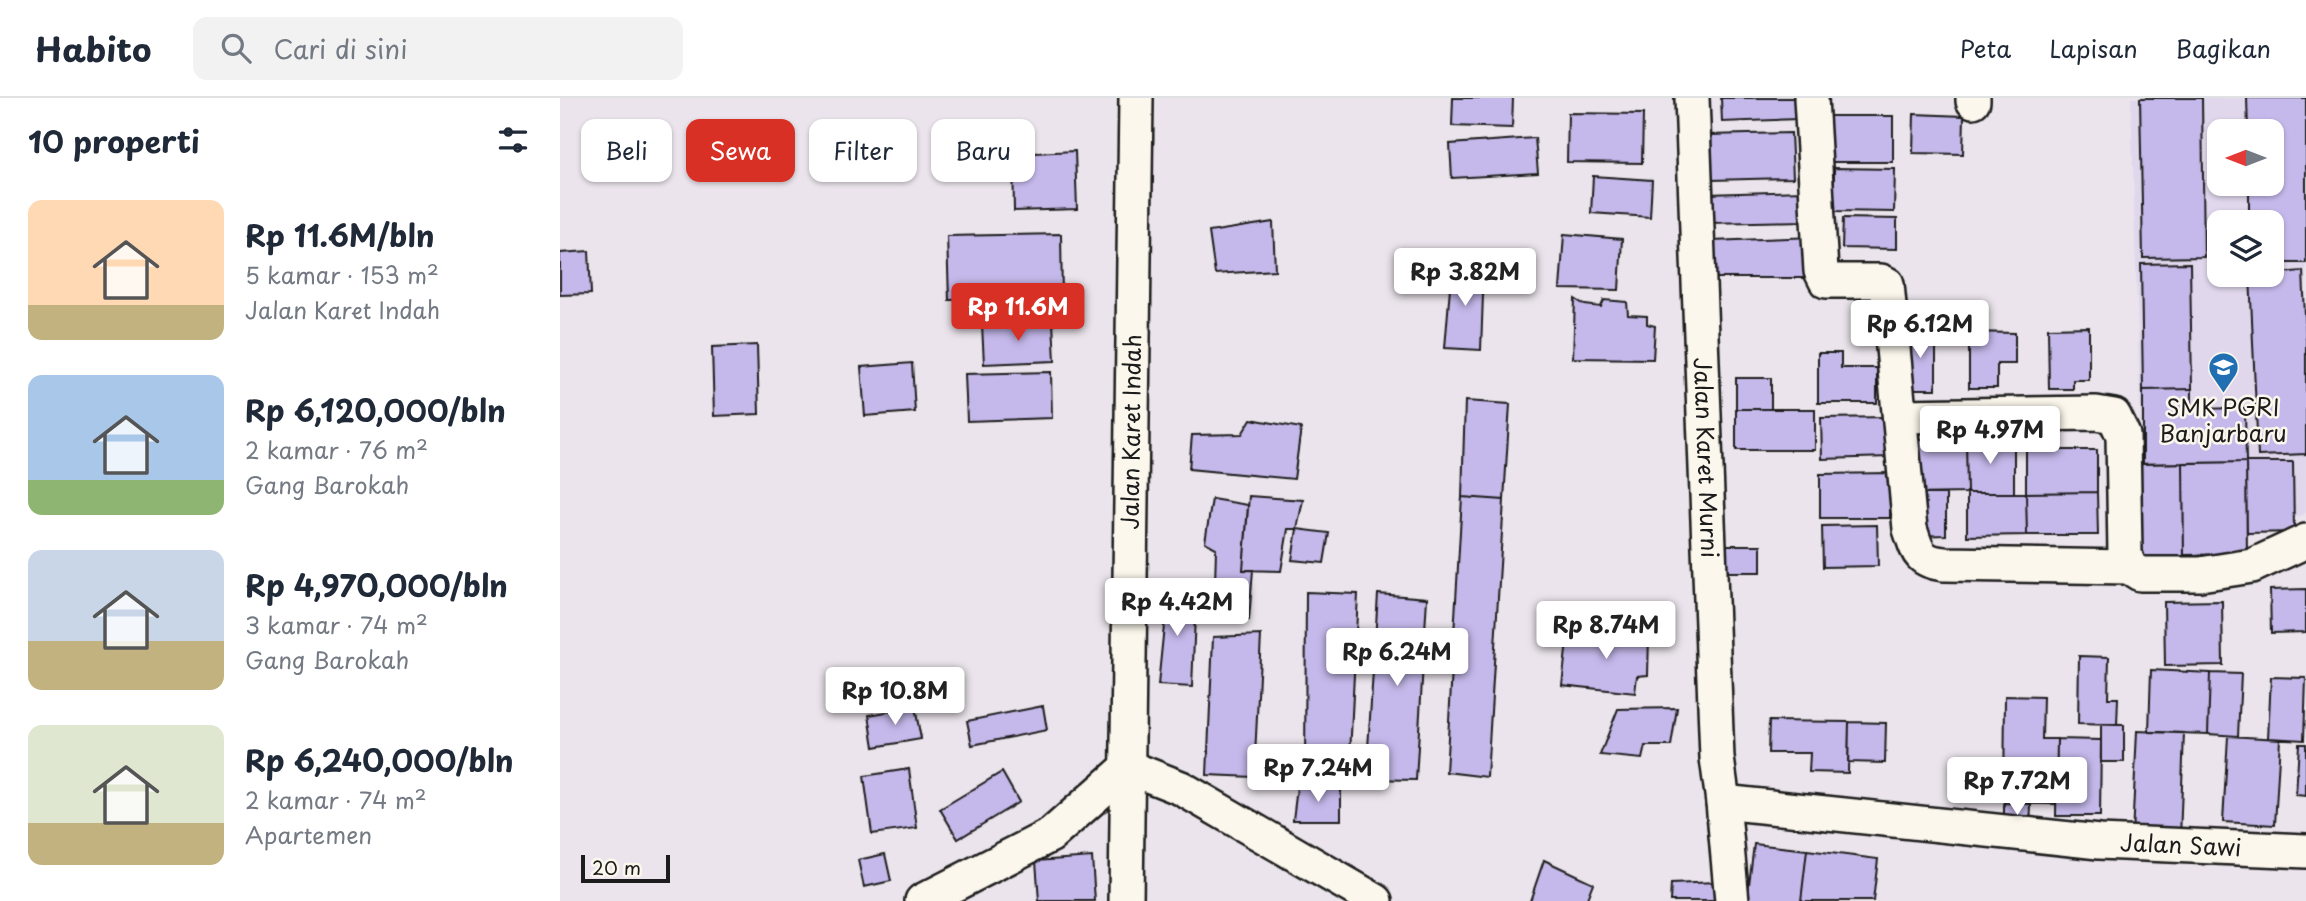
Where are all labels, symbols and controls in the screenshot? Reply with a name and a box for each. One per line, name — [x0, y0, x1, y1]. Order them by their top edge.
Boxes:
search box — [193, 17, 683, 80]
text: Habito — [35, 23, 151, 73]
icon: search — [217, 29, 255, 67]
text: Cari di sini — [273, 29, 407, 68]
text: Peta — [1960, 30, 2011, 66]
text: Lapisan — [2049, 30, 2138, 66]
text: Bagikan — [2176, 30, 2271, 66]
text: 10 properti — [28, 118, 200, 163]
chip: Beli — [581, 119, 672, 182]
chip: Sewa — [686, 119, 795, 182]
chip: Filter — [809, 119, 917, 182]
chip: Baru — [931, 119, 1035, 182]
north arrow — [2207, 119, 2284, 196]
map controls — [2207, 119, 2284, 287]
icon: filters — [494, 121, 532, 159]
button: layers — [2207, 210, 2284, 287]
text: Rp 11.6M/bln — [245, 212, 435, 257]
icon: home — [84, 228, 168, 312]
pin: Rp 3.82M — [1393, 248, 1537, 308]
text: Rp 3.82M — [1410, 253, 1520, 288]
text: 5 kamar · 153 m² — [245, 257, 439, 292]
pin: Rp 11.6M — [946, 284, 1090, 343]
text: Rp 11.6M — [967, 288, 1069, 323]
text: Jalan Karet Indah — [245, 292, 440, 327]
pin: Rp 6.12M — [1848, 300, 1992, 360]
text: Rp 6.12M — [1867, 305, 1973, 340]
street label: Jalan Karet Indah — [1112, 334, 1149, 530]
school or university icon: SMK PGRI Banjarbaru — [2206, 350, 2240, 394]
street label: Jalan Karet Murni — [1686, 357, 1728, 559]
text: Rp 6,120,000/bln — [245, 387, 506, 432]
place label: SMK PGRI Banjarbaru — [2159, 389, 2287, 450]
icon: home — [84, 403, 168, 487]
pin: Rp 4.97M — [1918, 406, 2062, 466]
text: Rp 4.97M — [1936, 411, 2044, 446]
text: 2 kamar · 76 m² — [245, 432, 428, 467]
text: Gang Barokah — [245, 467, 410, 502]
text: Rp 4,970,000/bln — [245, 562, 508, 607]
icon: home — [84, 578, 168, 662]
pin: Rp 4.42M — [1105, 578, 1249, 638]
text: Rp 4.42M — [1121, 583, 1233, 618]
pin: Rp 8.74M — [1534, 602, 1678, 661]
text: Rp 8.74M — [1552, 606, 1660, 641]
text: 3 kamar · 74 m² — [245, 607, 428, 642]
pin: Rp 6.24M — [1325, 628, 1469, 688]
text: Rp 6.24M — [1342, 633, 1452, 668]
text: Gang Barokah — [245, 642, 410, 677]
pin: Rp 10.8M — [823, 668, 967, 727]
text: Rp 10.8M — [842, 672, 948, 707]
text: Rp 6,240,000/bln — [245, 737, 514, 782]
pin: Rp 7.24M — [1246, 744, 1390, 804]
text: Rp 7.24M — [1263, 749, 1373, 784]
icon: home — [84, 753, 168, 837]
pin: Rp 7.72M — [1945, 758, 2089, 817]
text: Rp 7.72M — [1963, 762, 2071, 797]
text: 2 kamar · 74 m² — [245, 782, 427, 817]
text: Apartemen — [245, 817, 372, 852]
street label: Jalan Sawi — [2119, 824, 2242, 864]
scale bar — [581, 852, 670, 884]
text: 20 m — [592, 853, 641, 881]

